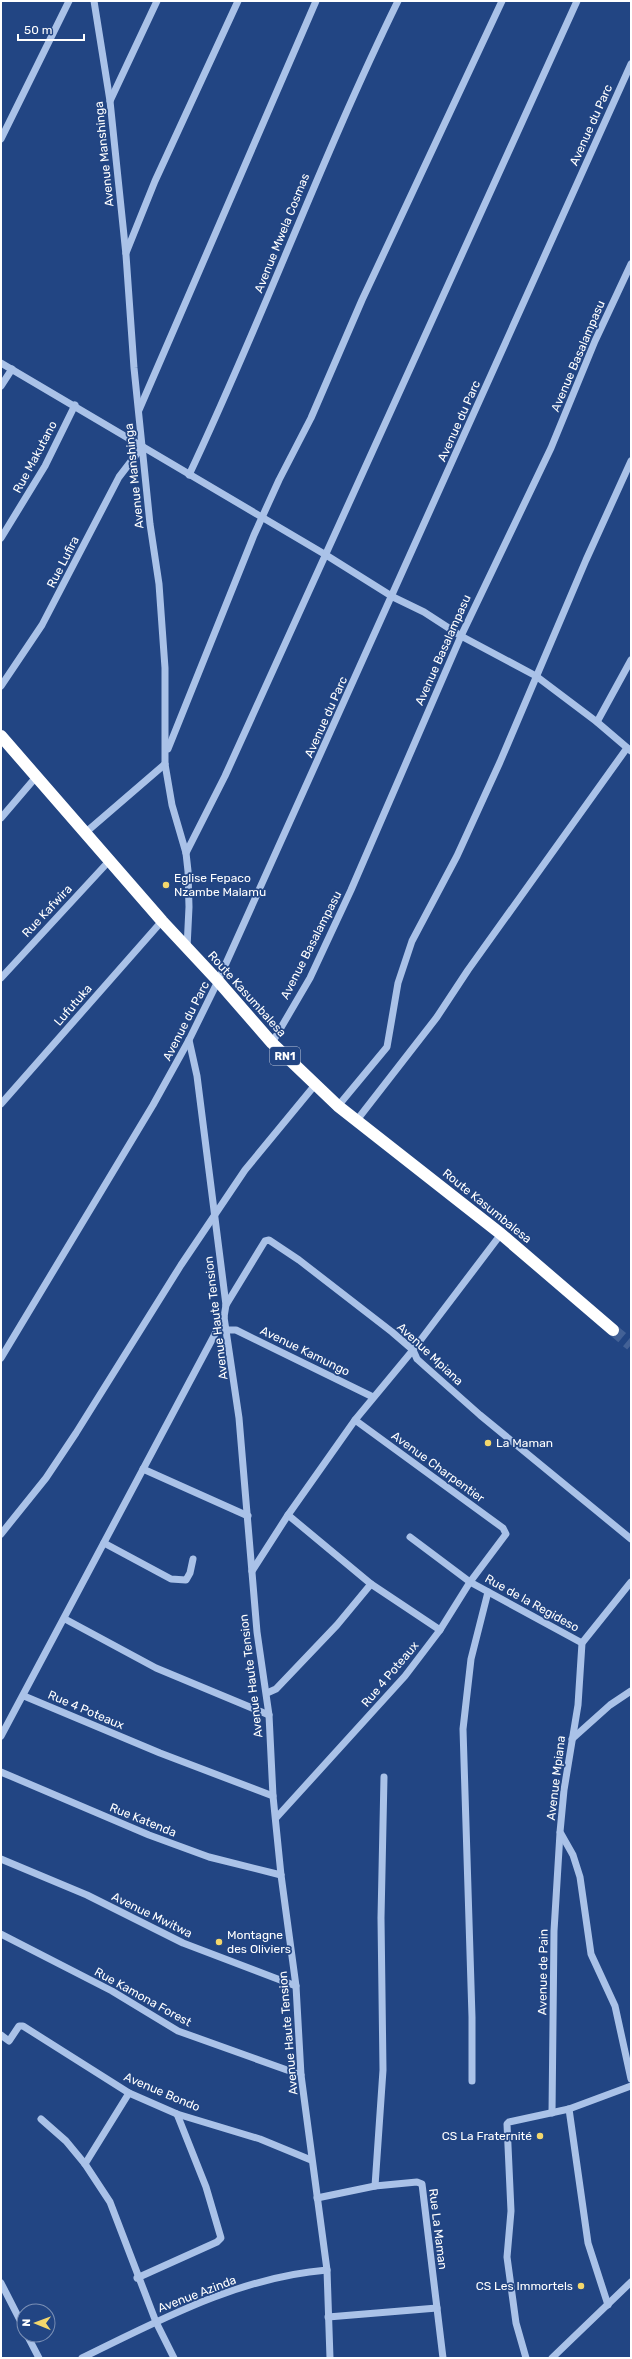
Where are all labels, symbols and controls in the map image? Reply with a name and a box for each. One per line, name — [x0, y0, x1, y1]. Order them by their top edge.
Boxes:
scale bar — [18, 16, 84, 42]
text: 50 m — [24, 23, 52, 37]
street label: Avenue du Parc — [567, 82, 615, 168]
street label: Avenue Manshinga — [92, 101, 116, 207]
street label: Avenue Mwela Cosmas — [252, 171, 312, 295]
street label: Avenue Basalampasu — [548, 298, 608, 414]
street label: Avenue du Parc — [435, 378, 483, 464]
street label: Rue Makutano — [10, 418, 60, 496]
street label: Avenue Manshinga — [122, 423, 146, 529]
street label: Rue Lufira — [44, 534, 82, 590]
street label: Avenue Basalampasu — [412, 592, 474, 708]
street label: Avenue du Parc — [302, 674, 350, 760]
place label: Eglise Fepaco Nzambe Malamu — [174, 871, 266, 899]
marker: Eglise Fepaco Nzambe Malamu — [161, 880, 171, 890]
street label: Rue Kafwira — [19, 882, 75, 940]
street label: Avenue Basalampasu — [278, 889, 344, 1001]
street label: Route Kasumbalesa — [205, 948, 289, 1040]
street label: Avenue du Parc — [160, 978, 212, 1063]
street label: Lufutuka — [51, 981, 95, 1029]
road number: RN1 — [270, 1047, 300, 1065]
street label: Route Kasumbalesa — [440, 1166, 534, 1246]
street label: Avenue Haute Tension — [201, 1255, 231, 1381]
street label: Avenue Mpiana — [394, 1320, 466, 1388]
street label: Avenue Kamungo — [258, 1323, 352, 1379]
street label: Avenue Charpentier — [389, 1429, 488, 1506]
place label: La Maman — [496, 1436, 553, 1450]
marker: La Maman — [483, 1438, 493, 1448]
street label: Rue de la Regideso — [482, 1571, 582, 1635]
street label: Avenue Haute Tension — [236, 1613, 266, 1739]
street label: Rue 4 Poteaux — [358, 1638, 422, 1710]
street label: Rue 4 Poteaux — [46, 1688, 127, 1733]
street label: Avenue Mpiana — [544, 1735, 568, 1821]
street label: Rue Katenda — [108, 1800, 178, 1840]
street label: Avenue Mwitwa — [109, 1889, 195, 1941]
place label: Montagne des Oliviers — [227, 1928, 291, 1956]
street label: Avenue de Pain — [535, 1929, 551, 2015]
marker: Montagne des Oliviers — [214, 1937, 224, 1947]
street label: Rue Kamona Forest — [92, 1965, 194, 2030]
street label: Avenue Haute Tension — [276, 1970, 300, 2096]
street label: Avenue Bondo — [122, 2070, 202, 2114]
place label: CS La Fraternité — [442, 2129, 532, 2143]
marker: CS La Fraternité — [535, 2131, 545, 2141]
street label: Rue La Maman — [426, 2188, 450, 2270]
street label: Avenue Azinda — [156, 2273, 238, 2315]
place label: CS Les Immortels — [476, 2279, 573, 2293]
marker: CS Les Immortels — [576, 2281, 586, 2291]
north arrow — [16, 2303, 56, 2343]
text: N — [20, 2319, 33, 2327]

